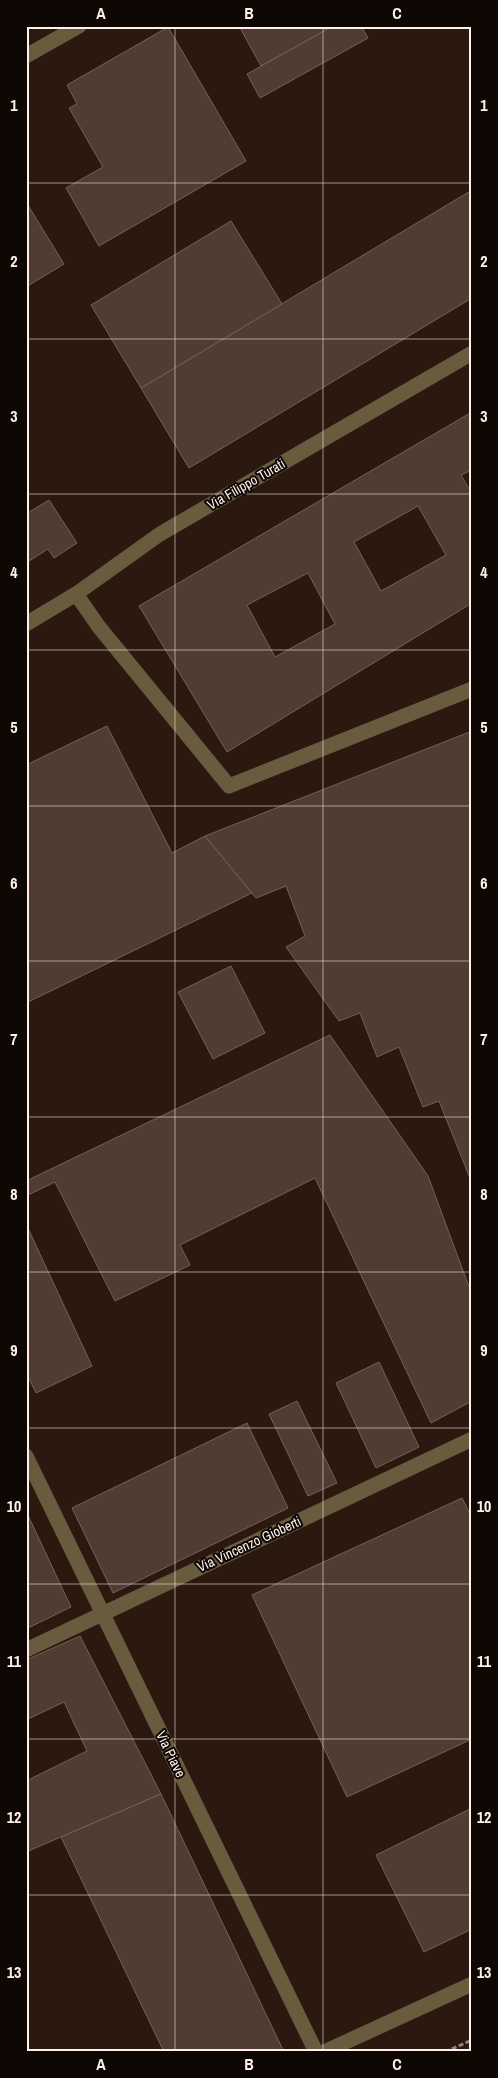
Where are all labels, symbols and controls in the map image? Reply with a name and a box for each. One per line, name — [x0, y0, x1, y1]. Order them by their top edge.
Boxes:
text: A — [96, 2, 106, 24]
text: B — [244, 2, 254, 24]
text: C — [392, 2, 402, 24]
text: 1 — [10, 94, 18, 116]
text: 1 — [480, 94, 488, 116]
text: 2 — [10, 250, 18, 272]
text: 2 — [480, 250, 488, 272]
text: 3 — [10, 405, 18, 427]
text: 3 — [480, 405, 488, 427]
street label: Via Filippo Turati — [204, 454, 288, 514]
text: 4 — [10, 561, 18, 583]
text: 4 — [480, 561, 488, 583]
text: 5 — [10, 716, 18, 738]
text: 5 — [480, 716, 488, 738]
text: 6 — [10, 872, 18, 894]
text: 6 — [480, 872, 488, 894]
text: 7 — [10, 1028, 18, 1050]
text: 7 — [480, 1028, 488, 1050]
text: 8 — [10, 1183, 18, 1205]
text: 8 — [480, 1183, 488, 1205]
text: 9 — [10, 1339, 18, 1361]
text: 9 — [480, 1339, 488, 1361]
text: 10 — [7, 1495, 21, 1517]
text: 10 — [477, 1495, 491, 1517]
street label: Via Vincenzo Gioberti — [194, 1512, 304, 1576]
text: 11 — [7, 1650, 22, 1672]
text: 11 — [477, 1650, 492, 1672]
street label: Via Piave — [152, 1728, 190, 1780]
text: 12 — [7, 1806, 21, 1828]
text: 12 — [477, 1806, 491, 1828]
text: 13 — [7, 1961, 21, 1983]
text: 13 — [477, 1961, 491, 1983]
text: A — [96, 2053, 106, 2075]
text: B — [244, 2053, 254, 2075]
text: C — [392, 2053, 402, 2075]

